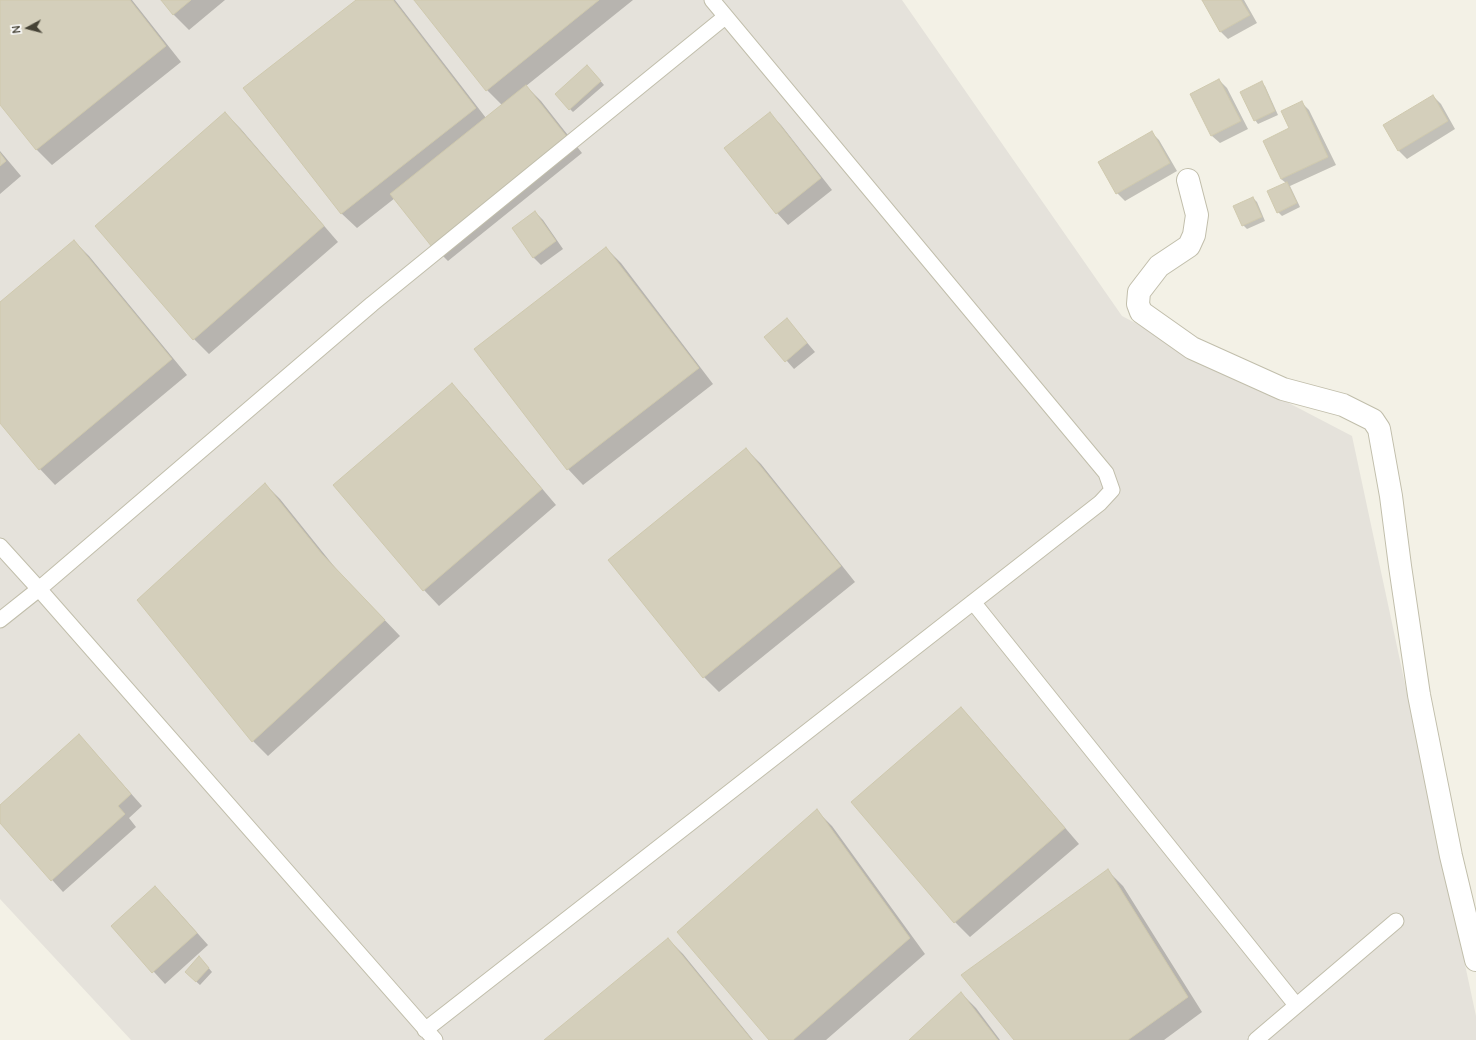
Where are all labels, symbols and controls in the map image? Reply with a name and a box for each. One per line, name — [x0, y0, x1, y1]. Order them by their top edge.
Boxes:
north arrow — [8, 8, 48, 48]
text: N — [8, 25, 24, 34]

